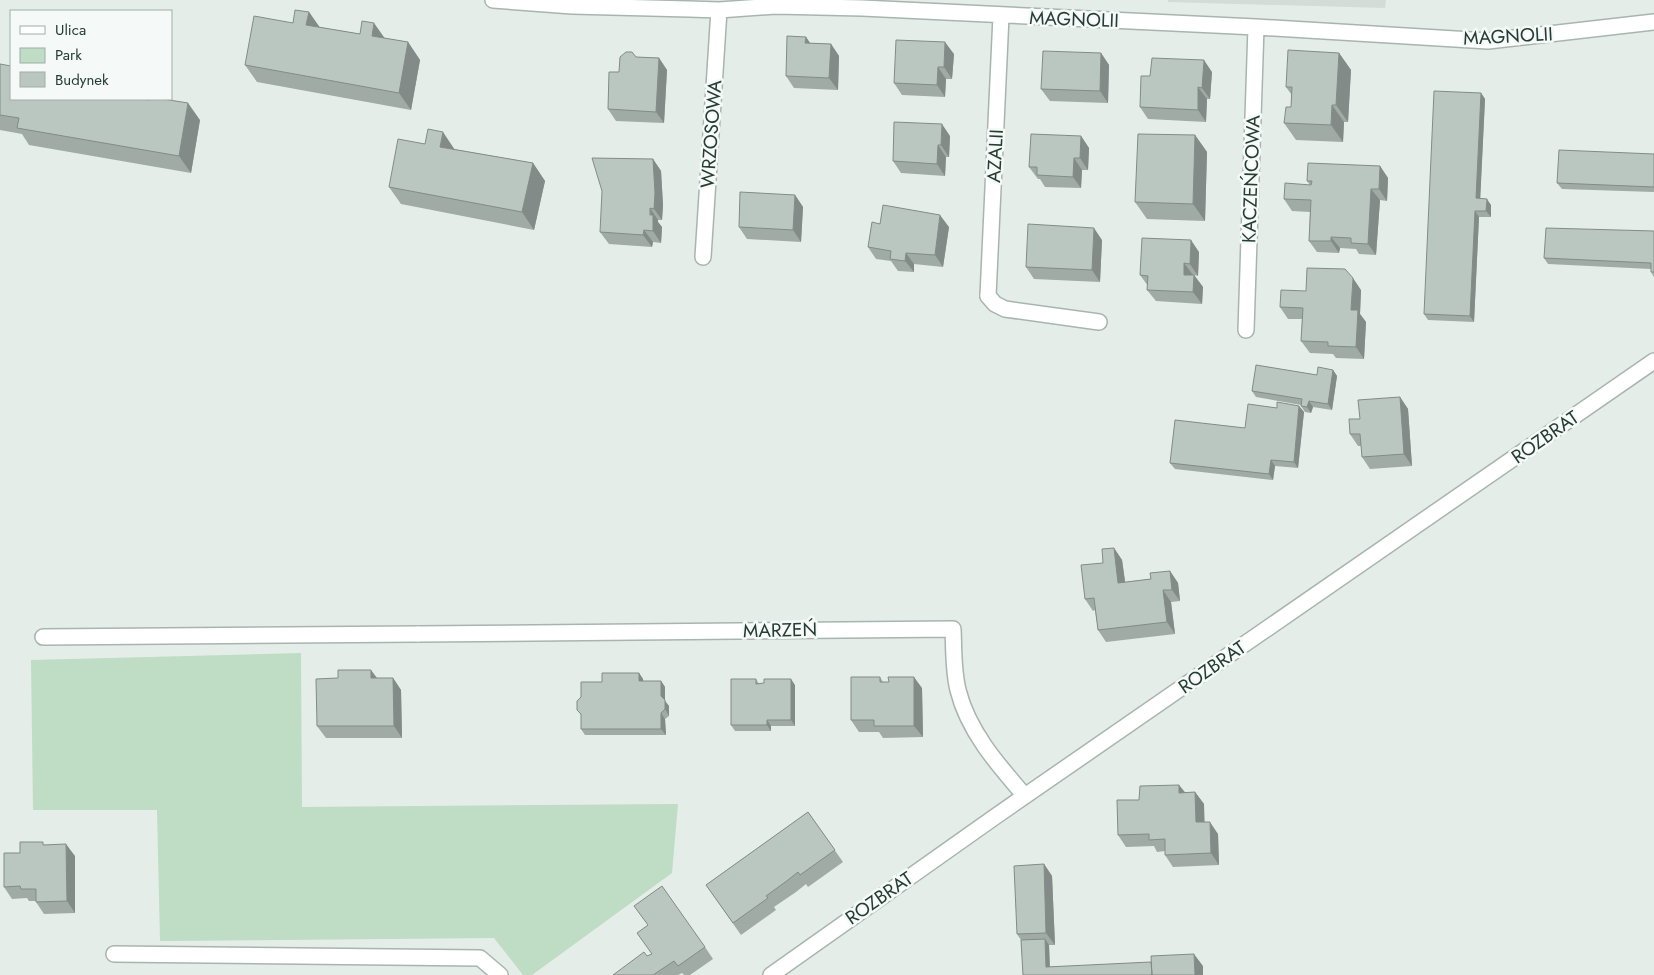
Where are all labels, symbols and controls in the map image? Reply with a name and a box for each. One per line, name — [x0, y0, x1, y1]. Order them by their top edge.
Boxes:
street label: MAGNOLII — [1029, 4, 1119, 34]
legend — [10, 10, 172, 100]
text: Ulica — [55, 19, 86, 41]
street label: MAGNOLII — [1463, 20, 1553, 52]
text: Park — [55, 44, 82, 66]
text: Budynek — [55, 69, 109, 91]
street label: WRZOSOWA — [694, 79, 728, 189]
street label: KACZEŃCOWA — [1235, 114, 1267, 243]
street label: AZALII — [980, 129, 1010, 183]
street label: ROZBRAT — [1506, 404, 1584, 470]
street label: MARZEŃ — [743, 616, 817, 644]
street label: ROZBRAT — [1173, 634, 1251, 700]
street label: ROZBRAT — [840, 865, 918, 931]

